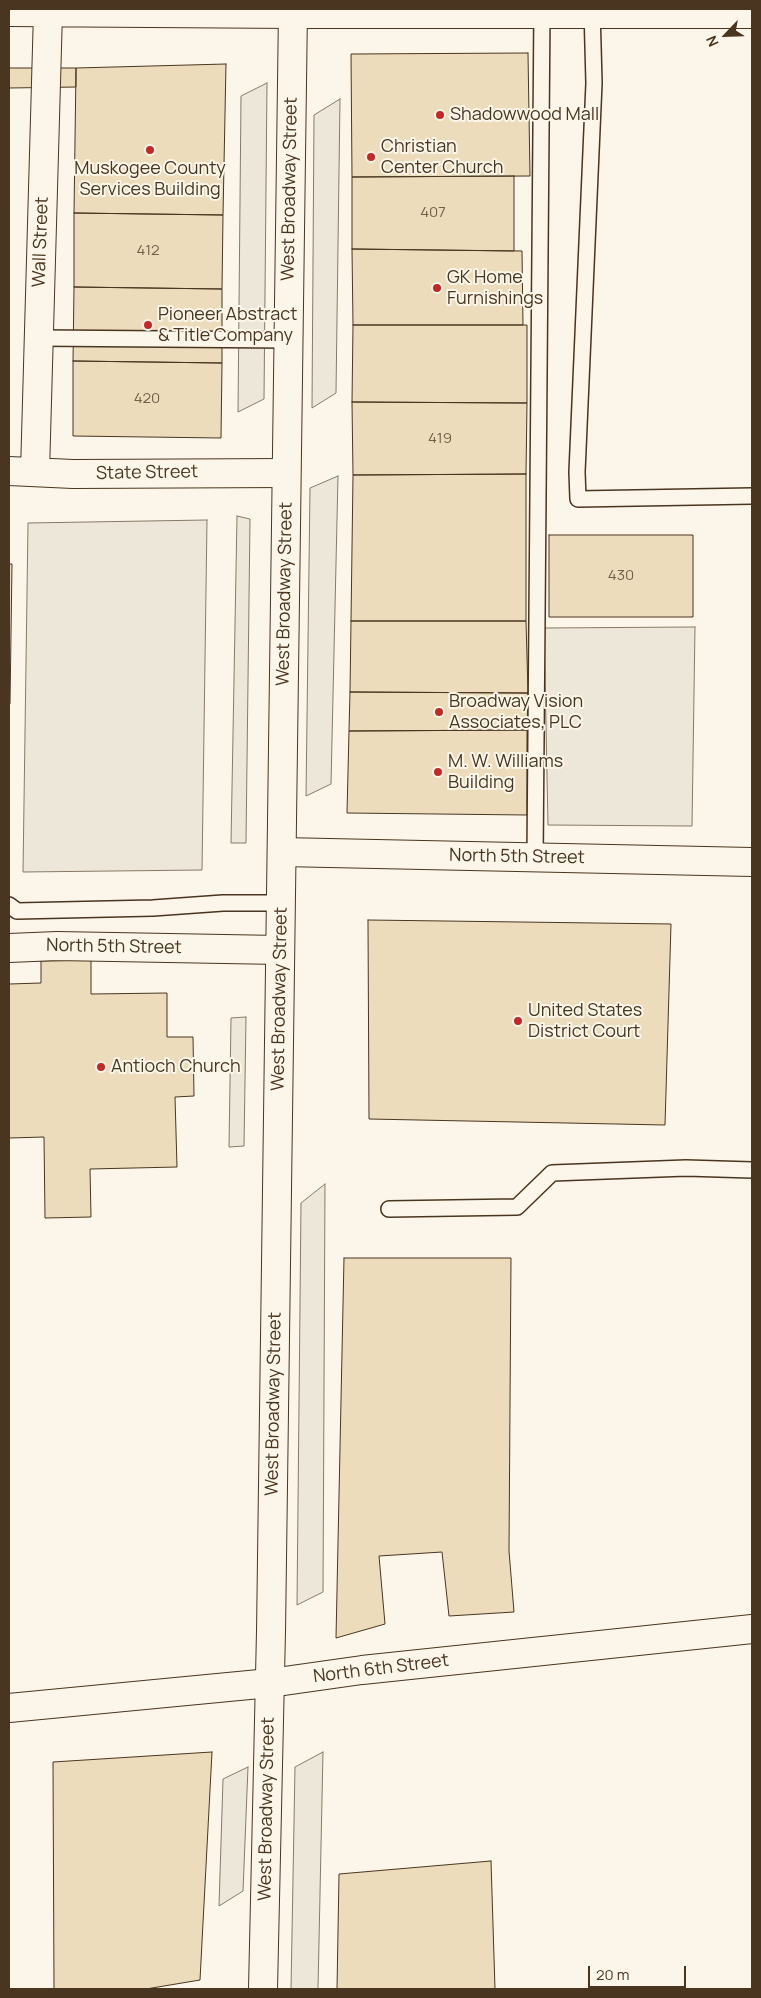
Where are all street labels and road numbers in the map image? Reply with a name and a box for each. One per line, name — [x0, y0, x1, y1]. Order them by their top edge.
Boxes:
street label: West Broadway Street — [278, 97, 302, 281]
street label: Wall Street — [29, 196, 53, 288]
street label: State Street — [96, 461, 198, 485]
street label: West Broadway Street — [273, 502, 297, 686]
street label: North 5th Street — [449, 845, 585, 869]
street label: West Broadway Street — [268, 907, 292, 1091]
street label: North 5th Street — [46, 935, 182, 959]
street label: West Broadway Street — [262, 1312, 286, 1496]
street label: North 6th Street — [312, 1650, 450, 1688]
street label: West Broadway Street — [255, 1717, 279, 1901]

